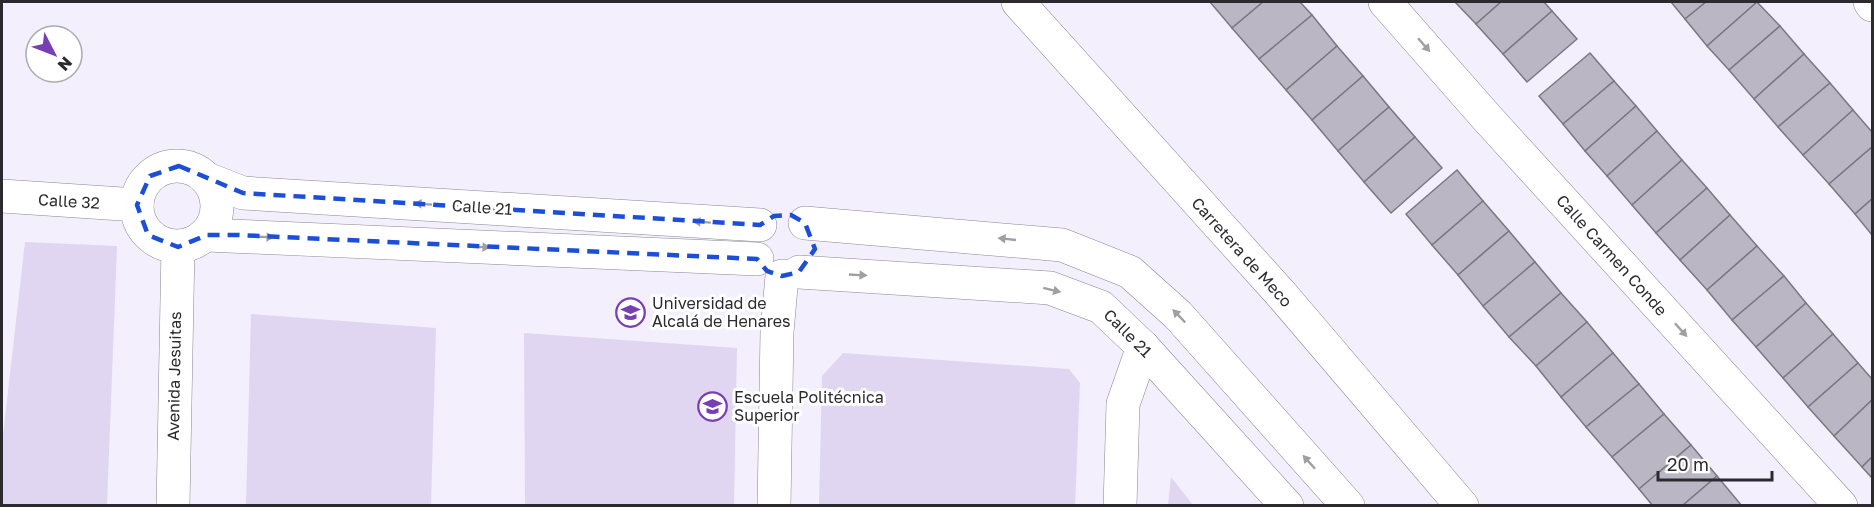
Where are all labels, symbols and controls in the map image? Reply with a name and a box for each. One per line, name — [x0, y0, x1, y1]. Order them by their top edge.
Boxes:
north arrow — [24, 24, 84, 84]
one-way arrow — [1417, 38, 1431, 53]
text: N — [54, 53, 77, 75]
street label: Calle 32 — [38, 189, 100, 213]
street label: Calle Carmen Conde — [1552, 190, 1672, 320]
street label: Carretera de Meco — [1187, 193, 1297, 311]
street label: Calle 21 — [451, 195, 513, 219]
one-way arrow — [414, 199, 433, 208]
one-way arrow — [692, 217, 711, 226]
one-way arrow — [255, 232, 274, 241]
one-way arrow — [997, 234, 1016, 244]
one-way arrow — [471, 243, 490, 252]
one-way arrow — [848, 271, 867, 280]
one-way arrow — [1043, 286, 1061, 296]
place label: Universidad de Alcalá de Henares — [652, 293, 791, 331]
school or university icon: Universidad de Alcalá de Henares — [615, 296, 647, 328]
street label: Calle 21 — [1100, 305, 1157, 362]
one-way arrow — [1172, 310, 1186, 324]
street label: Avenida Jesuitas — [163, 311, 185, 441]
one-way arrow — [1674, 323, 1688, 337]
place label: Escuela Politécnica Superior — [734, 387, 884, 425]
school or university icon: Escuela Politécnica Superior — [697, 390, 729, 422]
scale bar — [1658, 444, 1772, 482]
text: 20 m — [1667, 453, 1709, 475]
one-way arrow — [1303, 455, 1316, 470]

